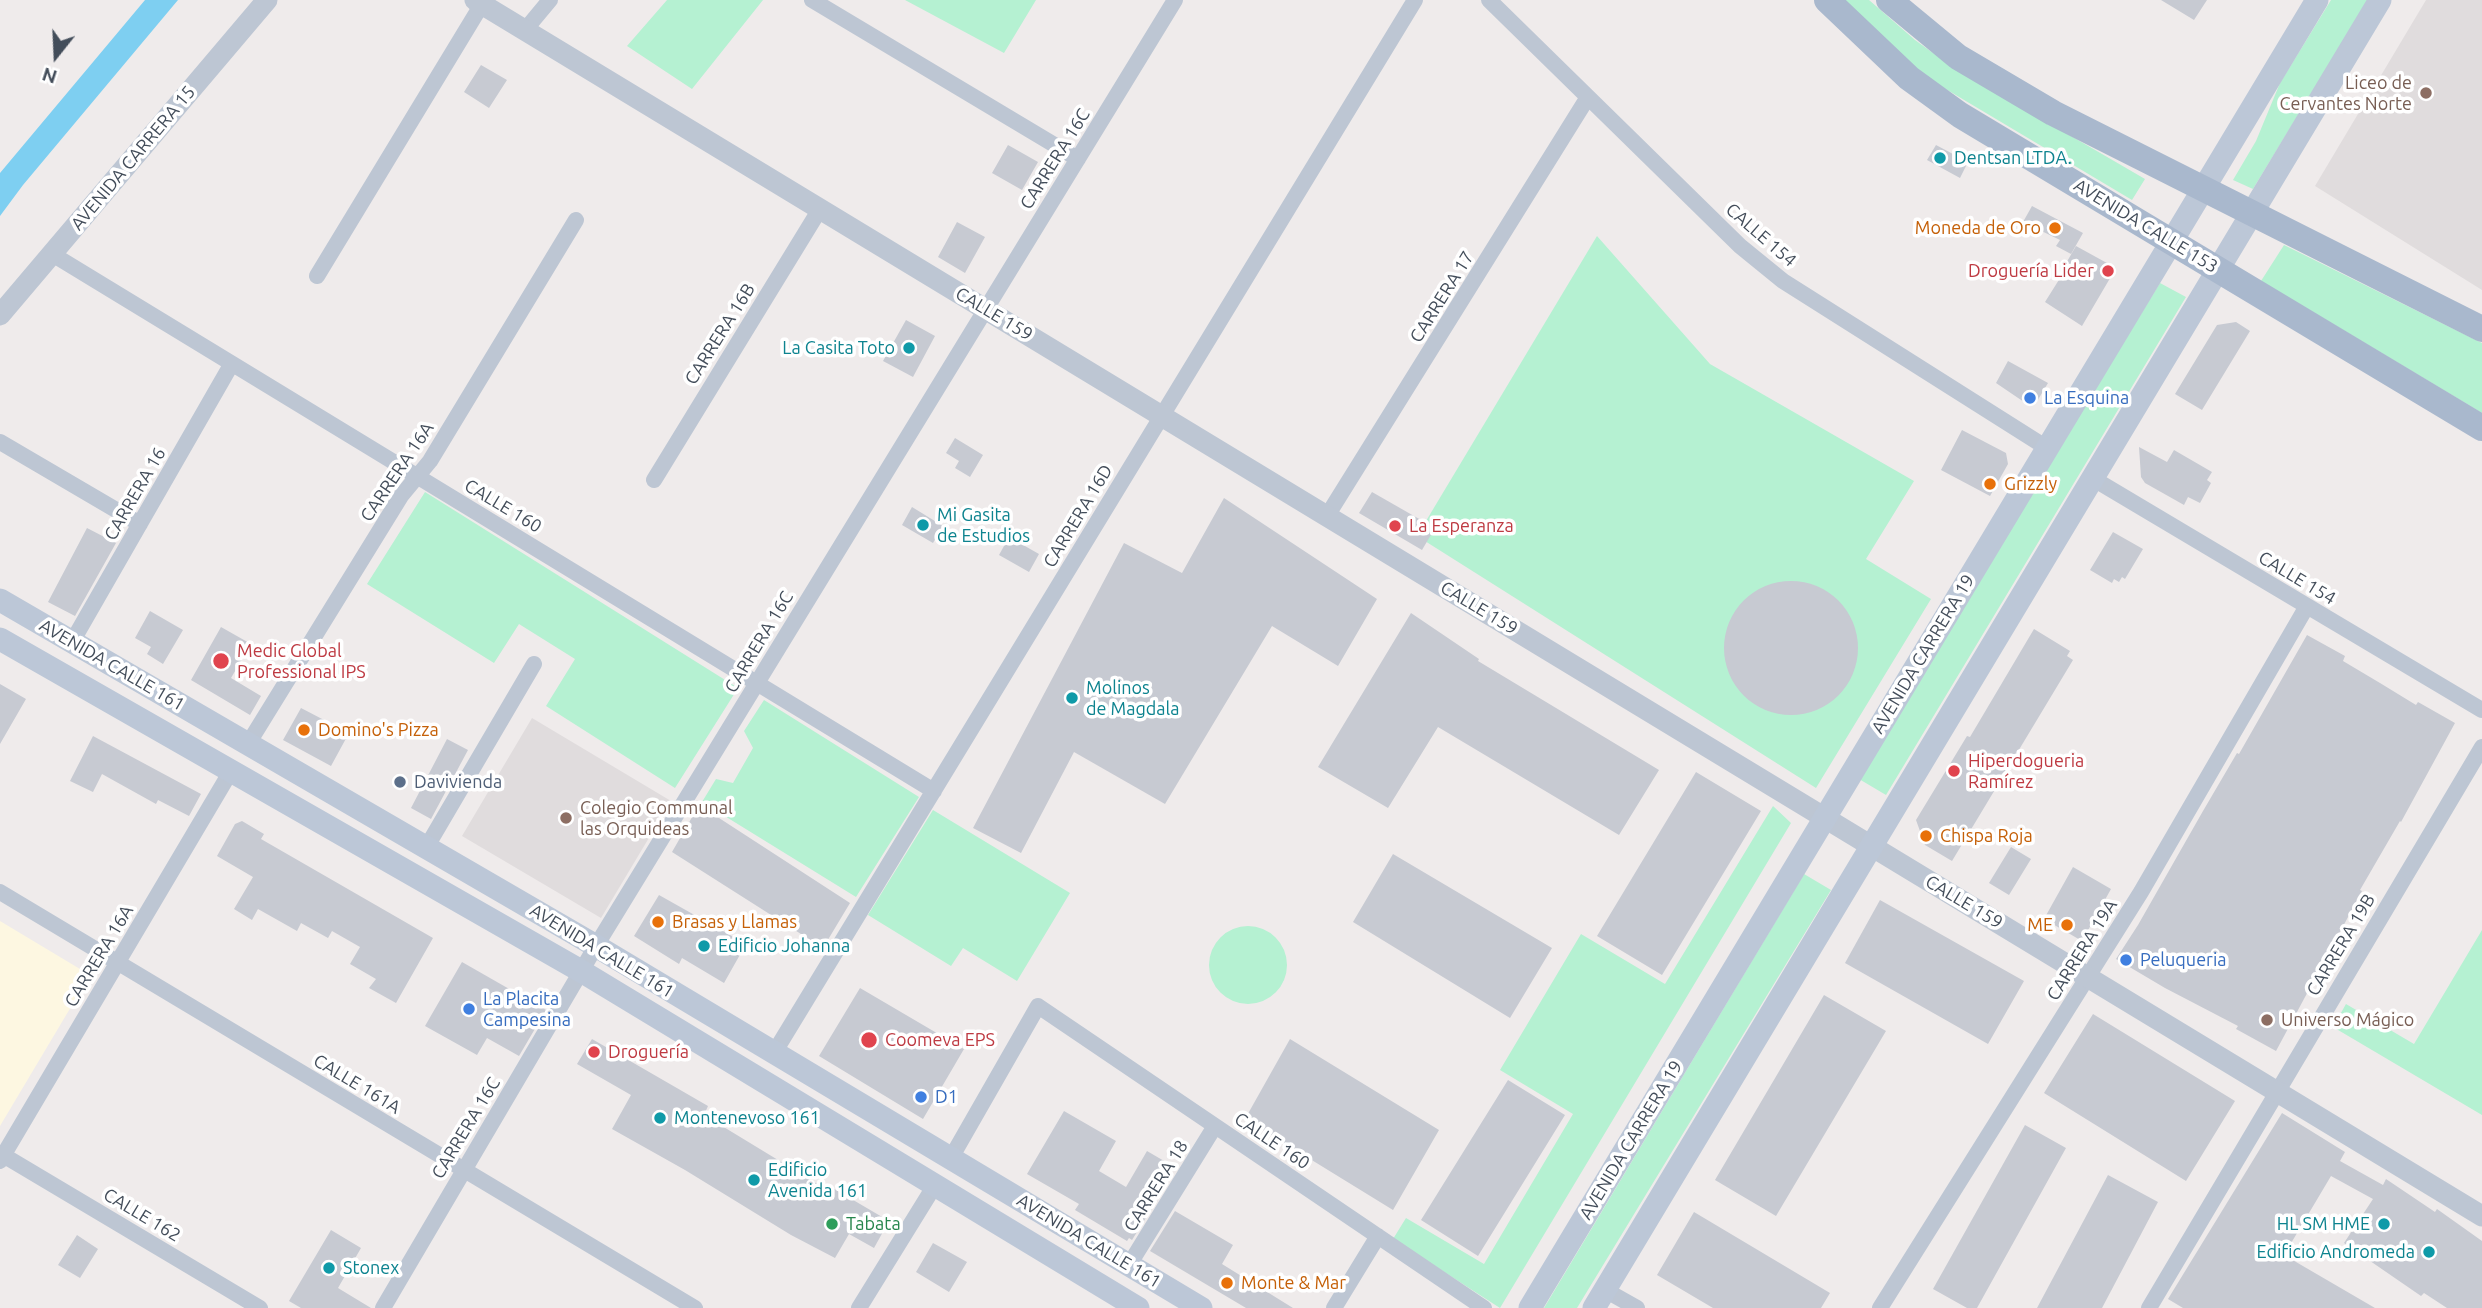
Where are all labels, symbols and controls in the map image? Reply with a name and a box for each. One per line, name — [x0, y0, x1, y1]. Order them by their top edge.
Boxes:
north arrow — [21, 21, 91, 91]
text: N — [39, 63, 60, 89]
place label: Liceo de Cervantes Norte — [2279, 72, 2412, 114]
street label: AVENIDA CARRERA 15 — [66, 81, 200, 235]
marker: Liceo de Cervantes Norte — [2418, 85, 2434, 101]
street label: CARRERA 16C — [1015, 105, 1095, 213]
place label: Dentsan LTDA. — [1954, 147, 2072, 169]
marker: Dentsan LTDA. — [1932, 150, 1948, 166]
street label: AVENIDA CALLE 153 — [2070, 174, 2222, 278]
street label: CALLE 154 — [1721, 199, 1801, 271]
place label: Moneda de Oro — [1915, 217, 2041, 239]
marker: Moneda de Oro — [2047, 220, 2063, 236]
street label: CARRERA 17 — [1405, 247, 1479, 347]
place label: Droguería Lider — [1968, 260, 2094, 282]
marker: Droguería Lider — [2100, 263, 2116, 279]
street label: CARRERA 16B — [680, 280, 760, 388]
street label: CALLE 159 — [952, 283, 1036, 345]
place label: La Casita Toto — [782, 337, 895, 359]
marker: La Casita Toto — [901, 340, 917, 356]
place label: La Esquina — [2044, 387, 2129, 409]
marker: La Esquina — [2022, 390, 2038, 406]
street label: CARRERA 16A — [356, 418, 438, 526]
street label: CARRERA 16 — [100, 444, 170, 544]
street label: CARRERA 16D — [1039, 461, 1117, 571]
place label: Grizzly — [2004, 473, 2057, 495]
street label: CALLE 160 — [461, 475, 545, 537]
marker: Grizzly — [1982, 476, 1998, 492]
place label: Mi Gasita de Estudios — [937, 504, 1030, 546]
place label: La Esperanza — [1409, 515, 1514, 537]
marker: Mi Gasita de Estudios — [915, 517, 931, 533]
marker: La Esperanza — [1387, 518, 1403, 534]
street label: CALLE 154 — [2255, 547, 2339, 609]
street label: AVENIDA CARRERA 19 — [1867, 571, 1979, 737]
street label: CALLE 159 — [1437, 577, 1521, 639]
street label: CARRERA 16C — [720, 587, 798, 697]
street label: AVENIDA CALLE 161 — [35, 615, 189, 715]
place label: Medic Global Professional IPS — [237, 640, 366, 682]
marker: Medic Global Professional IPS — [211, 651, 231, 671]
place label: Molinos de Magdala — [1086, 677, 1180, 720]
marker: Molinos de Magdala — [1064, 690, 1080, 706]
place label: Domino's Pizza — [318, 719, 439, 741]
marker: Domino's Pizza — [296, 722, 312, 738]
place label: Hiperdogueria Ramírez — [1968, 750, 2084, 792]
marker: Hiperdogueria Ramírez — [1946, 763, 1962, 779]
place label: Davivienda — [414, 771, 502, 793]
marker: Davivienda — [392, 774, 408, 790]
place label: Colegio Communal las Orquideas — [580, 797, 733, 840]
marker: Colegio Communal las Orquideas — [558, 810, 574, 826]
place label: Chispa Roja — [1940, 825, 2033, 847]
marker: Chispa Roja — [1918, 828, 1934, 844]
street label: CALLE 159 — [1922, 871, 2006, 933]
street label: CARRERA 19B — [2302, 890, 2380, 1000]
street label: CARRERA 19A — [2042, 895, 2122, 1005]
street label: AVENIDA CALLE 161 — [526, 899, 678, 1003]
street label: CARRERA 16A — [60, 901, 138, 1011]
place label: Brasas y Llamas — [672, 911, 797, 933]
marker: Brasas y Llamas — [650, 914, 666, 930]
place label: ME — [2027, 914, 2053, 936]
marker: ME — [2059, 917, 2075, 933]
place label: Edificio Johanna — [718, 935, 850, 957]
marker: Edificio Johanna — [696, 938, 712, 954]
place label: Peluqueria — [2140, 949, 2227, 971]
marker: Peluqueria — [2118, 952, 2134, 968]
place label: La Placita Campesina — [483, 988, 571, 1030]
marker: La Placita Campesina — [461, 1001, 477, 1017]
place label: Universo Mágico — [2281, 1009, 2414, 1031]
marker: Universo Mágico — [2259, 1012, 2275, 1028]
place label: Coomeva EPS — [885, 1029, 995, 1051]
marker: Coomeva EPS — [859, 1030, 879, 1050]
place label: Droguería — [608, 1041, 689, 1063]
marker: Droguería — [586, 1044, 602, 1060]
street label: CALLE 161A — [310, 1050, 404, 1118]
street label: AVENIDA CARRERA 19 — [1575, 1057, 1687, 1223]
street label: CARRERA 16C — [427, 1073, 505, 1183]
place label: D1 — [935, 1086, 958, 1108]
marker: D1 — [913, 1089, 929, 1105]
place label: Montenevoso 161 — [674, 1107, 820, 1129]
street label: CALLE 160 — [1230, 1108, 1314, 1174]
marker: Montenevoso 161 — [652, 1110, 668, 1126]
street label: CARRERA 18 — [1119, 1136, 1193, 1236]
place label: Edificio Avenida 161 — [768, 1159, 867, 1202]
marker: Edificio Avenida 161 — [746, 1172, 762, 1188]
street label: CALLE 162 — [100, 1184, 184, 1246]
street label: AVENIDA CALLE 161 — [1013, 1189, 1165, 1293]
place label: Tabata — [846, 1213, 901, 1235]
place label: HL SM HME — [2277, 1213, 2370, 1235]
marker: Tabata — [824, 1216, 840, 1232]
marker: HL SM HME — [2376, 1216, 2392, 1232]
place label: Edificio Andromeda — [2256, 1241, 2415, 1263]
marker: Edificio Andromeda — [2421, 1244, 2437, 1260]
place label: Stonex — [343, 1257, 399, 1279]
marker: Stonex — [321, 1260, 337, 1276]
place label: Monte & Mar — [1241, 1272, 1346, 1294]
marker: Monte & Mar — [1219, 1275, 1235, 1291]

